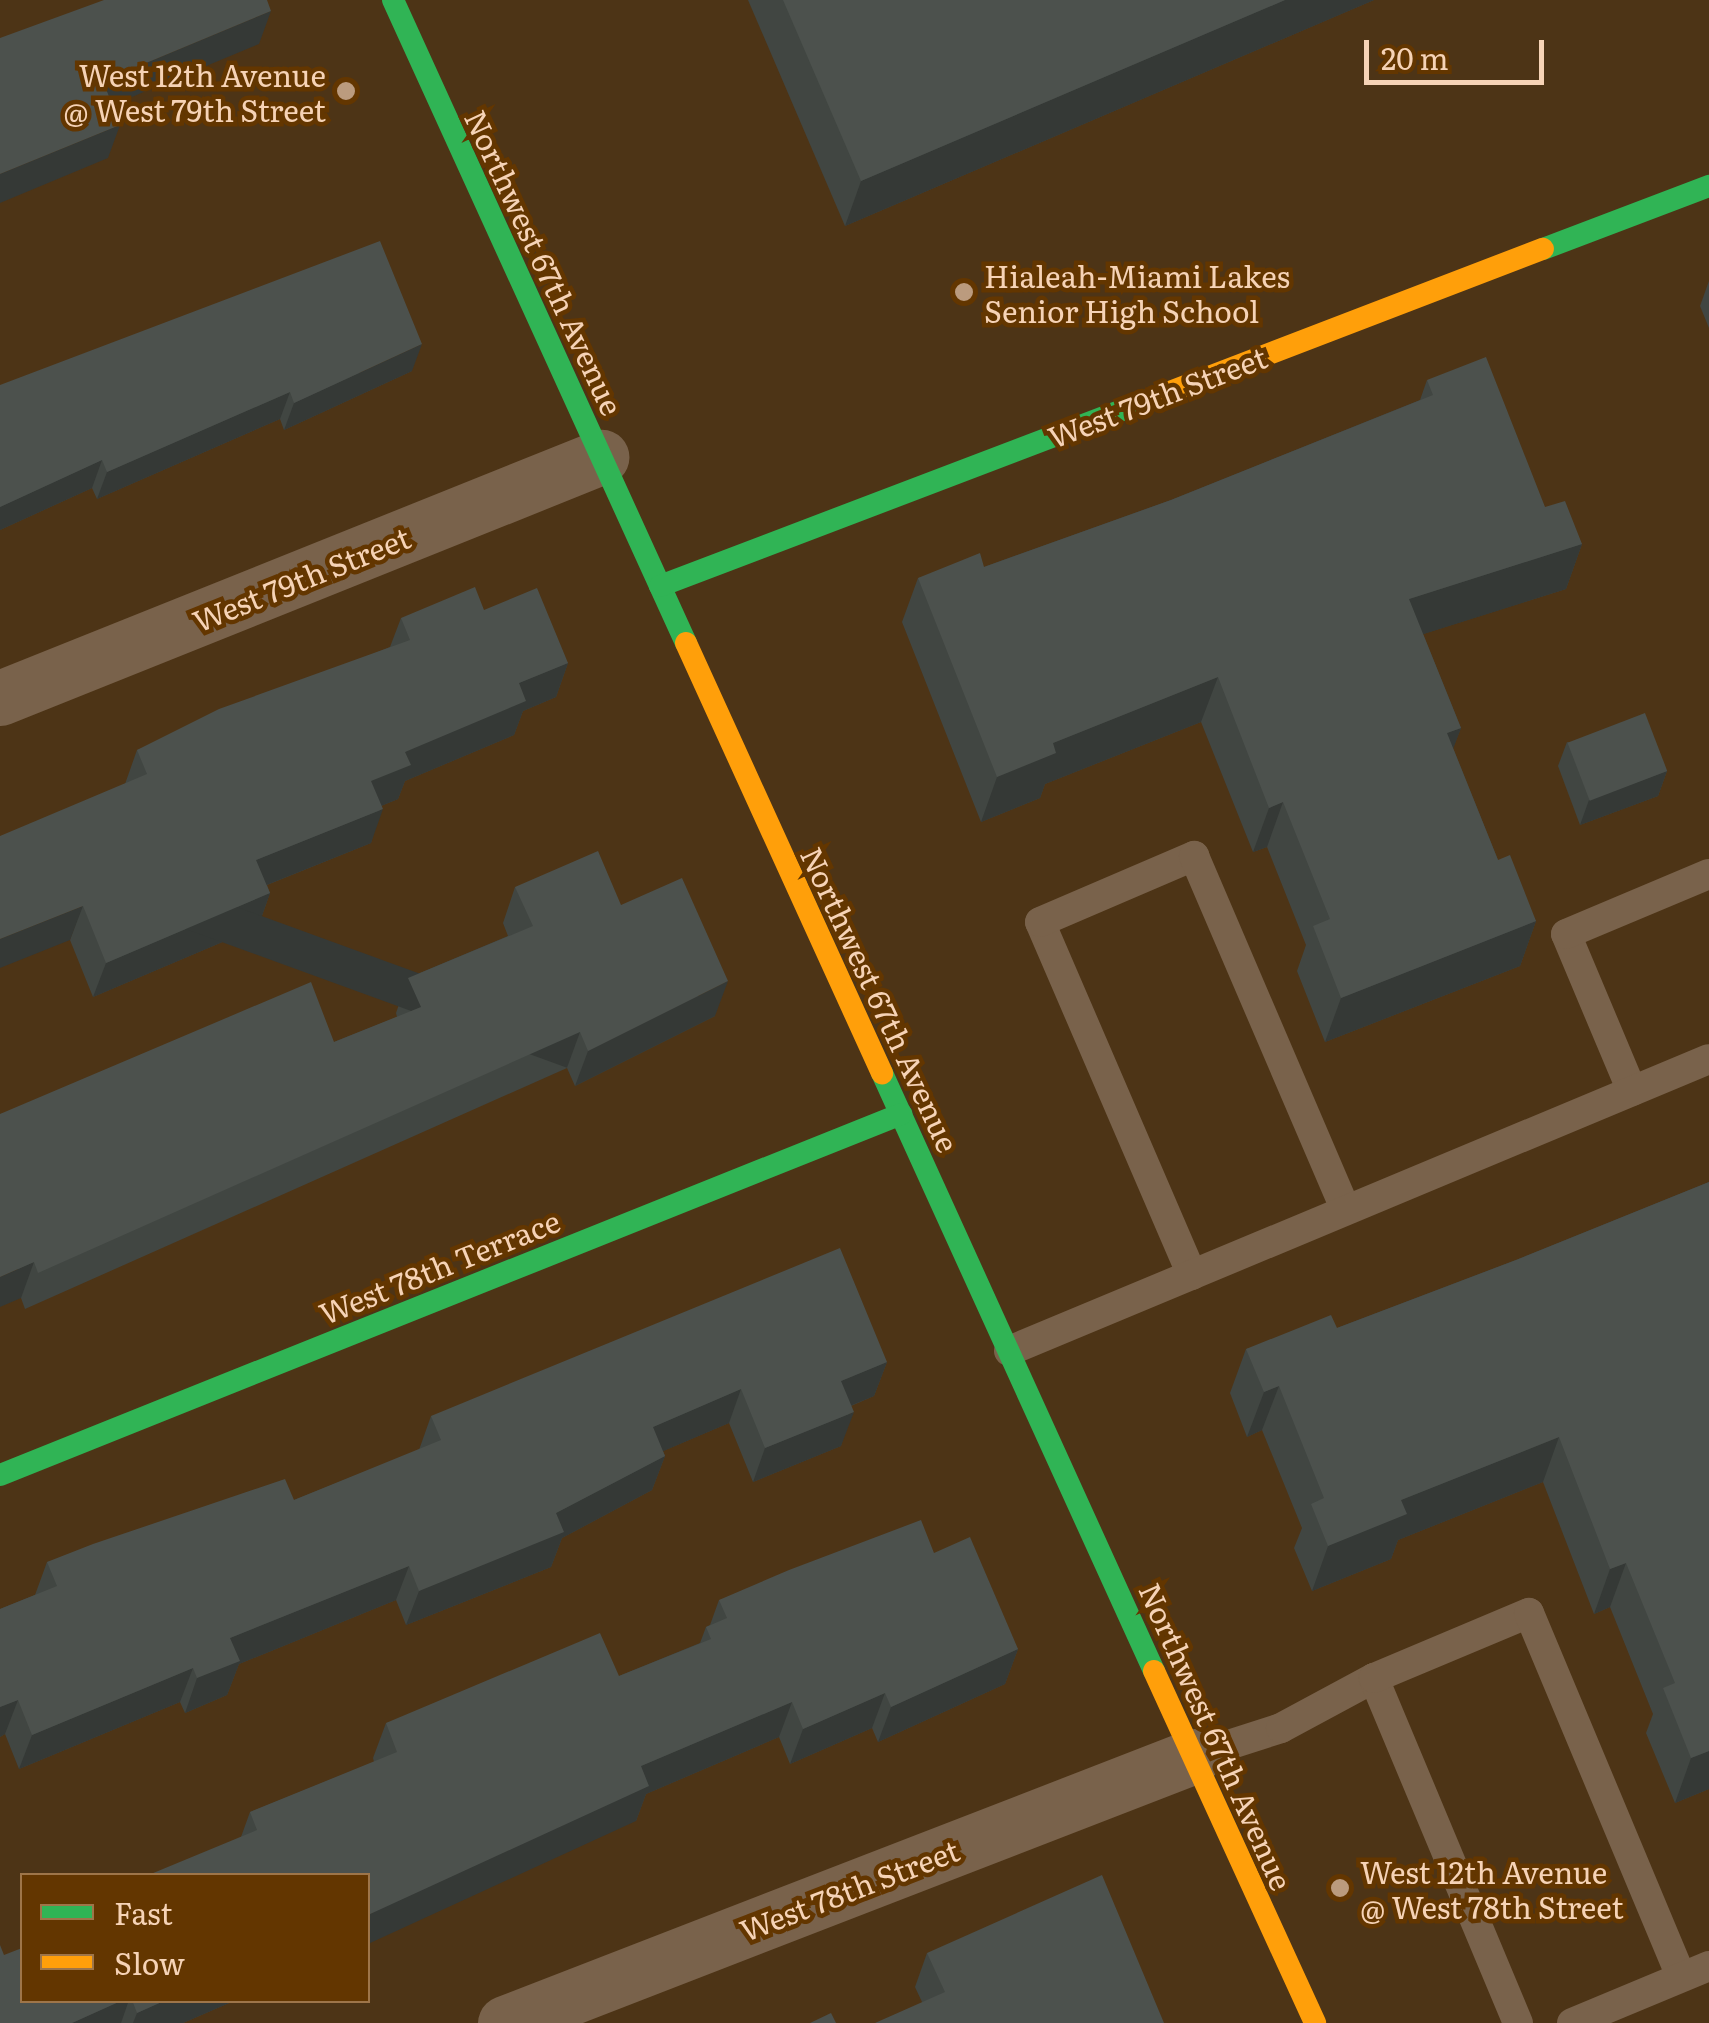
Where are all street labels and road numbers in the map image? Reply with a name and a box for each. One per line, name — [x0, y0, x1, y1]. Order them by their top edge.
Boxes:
street label: Northwest 67th Avenue — [458, 104, 632, 420]
street label: West 79th Street — [1043, 338, 1271, 454]
street label: West 79th Street — [187, 518, 415, 638]
street label: Northwest 67th Avenue — [794, 841, 968, 1157]
street label: West 78th Terrace — [313, 1201, 565, 1331]
street label: Northwest 67th Avenue — [1133, 1577, 1301, 1895]
street label: West 78th Street — [734, 1831, 964, 1947]

